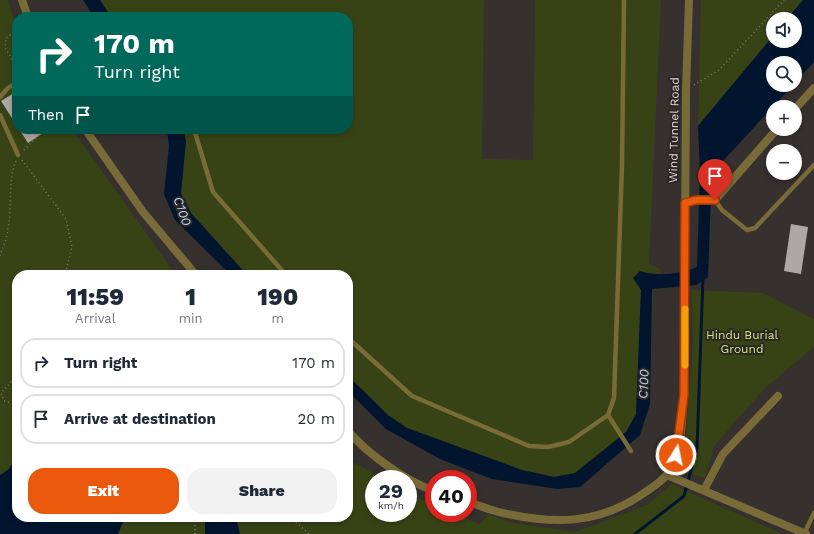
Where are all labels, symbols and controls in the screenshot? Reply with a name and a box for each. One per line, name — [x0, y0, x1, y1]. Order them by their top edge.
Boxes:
map controls — [766, 12, 802, 180]
button: sound — [766, 12, 802, 48]
text: 170 m — [94, 27, 175, 60]
icon: right — [28, 28, 80, 80]
button: search — [766, 56, 802, 92]
text: Turn right — [94, 61, 180, 82]
street label: Wind Tunnel Road — [666, 77, 682, 183]
button: + — [766, 100, 802, 136]
icon: arrive — [72, 104, 94, 126]
text: Then — [28, 106, 64, 124]
button: − — [766, 144, 802, 180]
pin — [698, 159, 732, 200]
icon: arrive — [704, 165, 726, 187]
water label: C100 — [171, 194, 195, 228]
text: 11:59 — [67, 283, 124, 311]
text: 1 — [185, 283, 196, 311]
text: 190 — [257, 283, 298, 311]
text: Arrival — [75, 311, 116, 326]
text: min — [179, 311, 203, 326]
text: m — [272, 311, 284, 326]
park label: Hindu Burial Ground — [706, 328, 778, 356]
icon: right — [30, 352, 52, 374]
text: Turn right — [64, 354, 137, 372]
text: 170 m — [292, 354, 335, 372]
water label: C100 — [635, 369, 652, 399]
icon: arrive — [30, 408, 52, 430]
text: Arrive at destination — [64, 410, 216, 428]
text: 20 m — [298, 410, 335, 428]
position arrow — [655, 434, 697, 476]
button: Exit — [28, 468, 179, 514]
button: Share — [187, 468, 337, 514]
speed limit sign: 40 — [425, 470, 477, 522]
text: 29 — [379, 479, 403, 503]
text: km/h — [378, 500, 404, 511]

